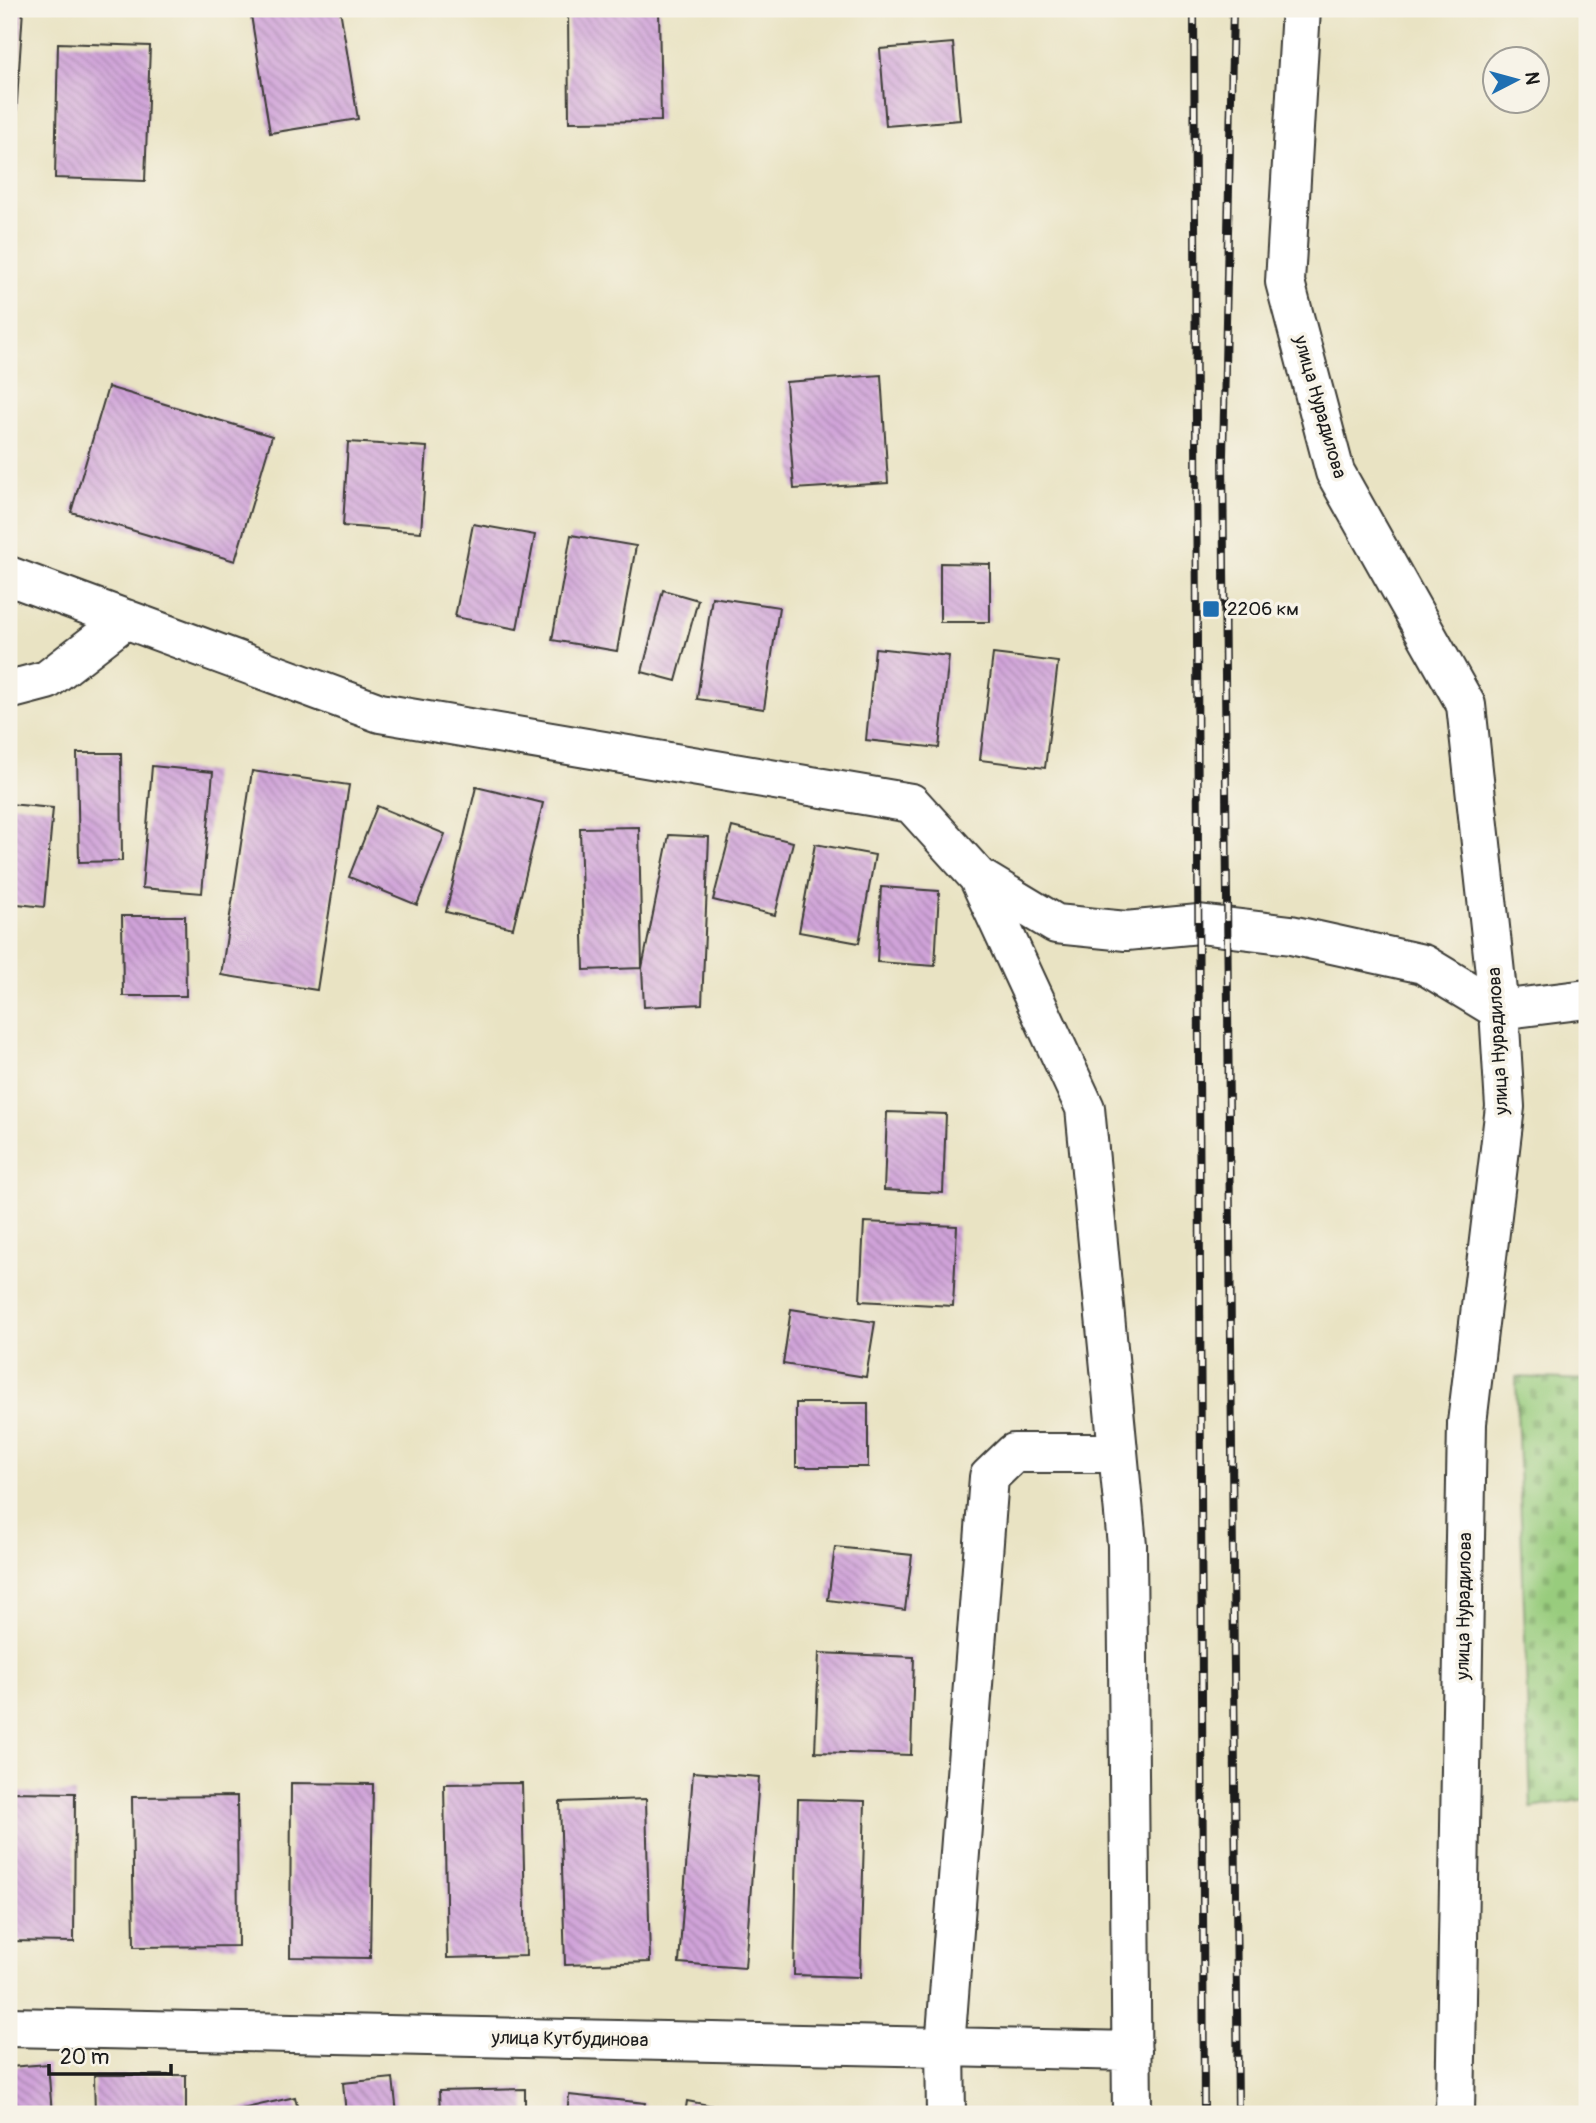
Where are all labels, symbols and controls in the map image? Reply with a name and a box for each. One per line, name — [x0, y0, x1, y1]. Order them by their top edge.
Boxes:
north arrow — [1480, 46, 1550, 116]
text: N — [1519, 71, 1545, 86]
street label: улица Нурадилова — [1288, 332, 1352, 481]
place label: 2206 км — [1227, 597, 1299, 621]
marker: 2206 км — [1201, 599, 1221, 619]
street label: улица Нурадилова — [1482, 967, 1514, 1116]
street label: улица Нурадилова — [1451, 1532, 1477, 1681]
street label: улица Кутбудинова — [490, 2026, 649, 2052]
scale bar — [49, 2032, 172, 2076]
text: 20 m — [60, 2044, 109, 2071]

